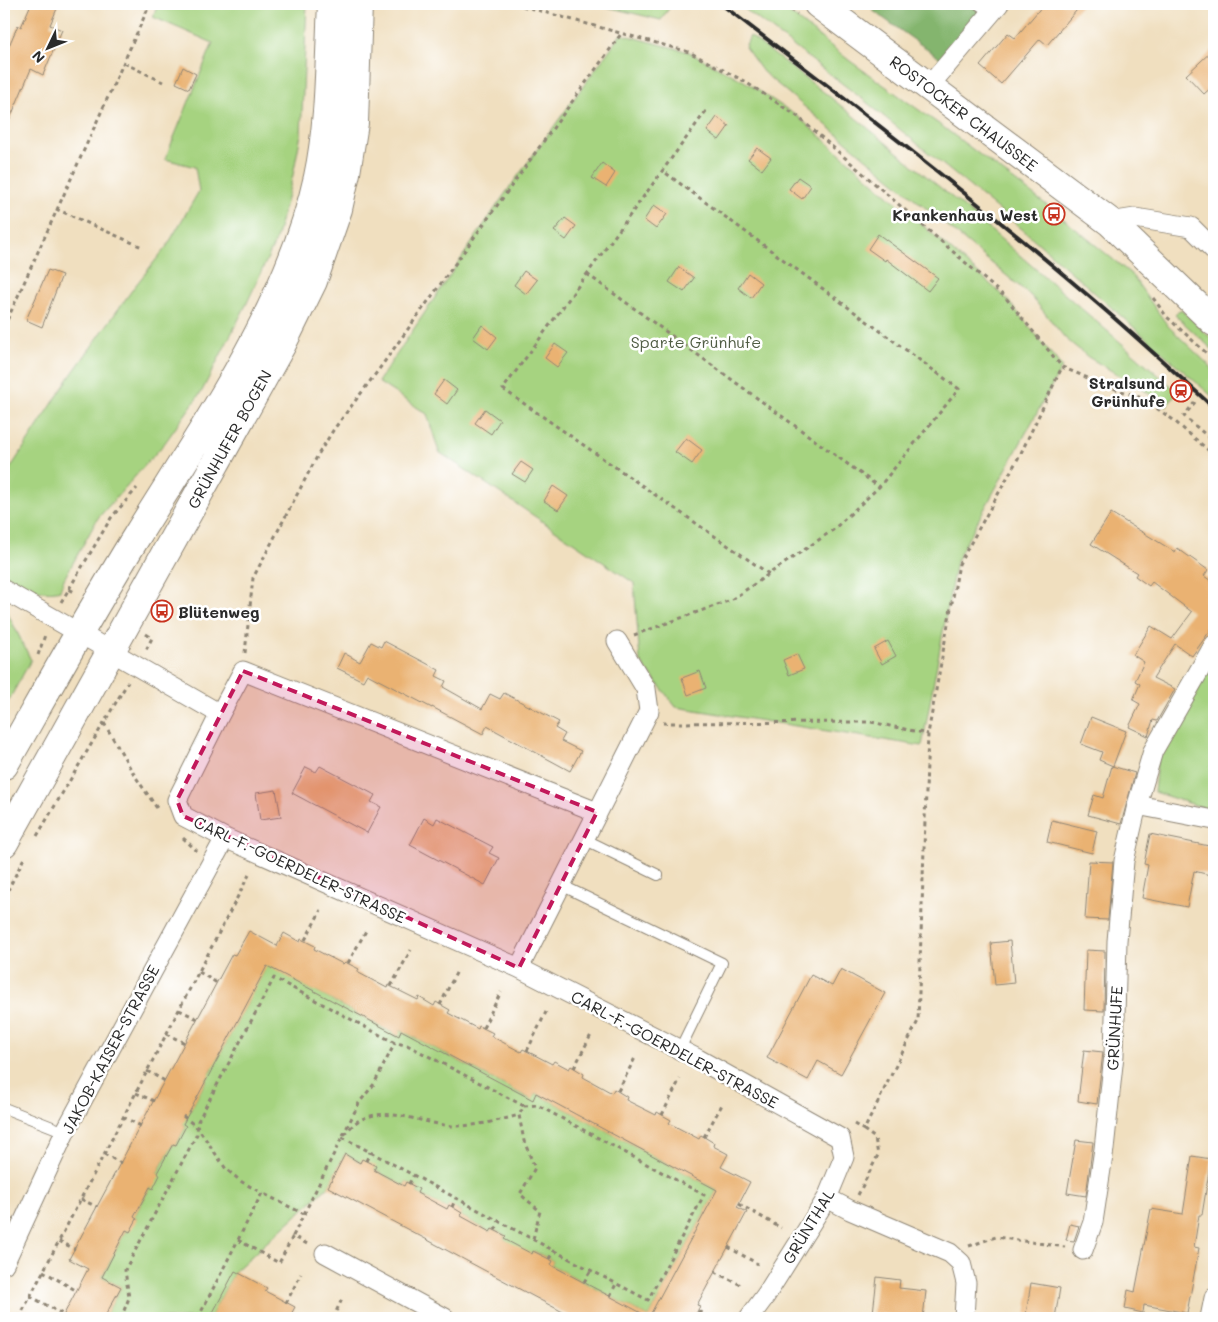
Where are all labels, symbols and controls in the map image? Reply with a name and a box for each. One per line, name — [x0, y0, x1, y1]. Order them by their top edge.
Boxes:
north arrow — [22, 22, 72, 72]
text: N — [28, 47, 49, 68]
street label: ROSTOCKER CHAUSSEE — [886, 50, 1042, 176]
bus stop icon: Krankenhaus West — [1042, 202, 1066, 226]
place label: Krankenhaus West — [892, 204, 1038, 225]
park label: Sparte Grünhufe — [631, 331, 761, 352]
street label: GRÜNHUFER BOGEN — [182, 366, 276, 512]
place label: Stralsund Grünhufe — [1089, 372, 1165, 411]
station icon: Stralsund Grünhufe — [1169, 379, 1193, 403]
bus stop icon: Blütenweg — [150, 599, 174, 623]
place label: Blütenweg — [178, 601, 260, 622]
street label: CARL-F.-GOERDELER-STRASSE — [190, 810, 410, 928]
street label: JAKOB-KAISER-STRASSE — [57, 961, 163, 1137]
street label: CARL-F.-GOERDELER-STRASSE — [568, 985, 782, 1113]
street label: GRÜNHUFE — [1101, 985, 1127, 1071]
street label: GRÜNTHAL — [777, 1184, 839, 1268]

